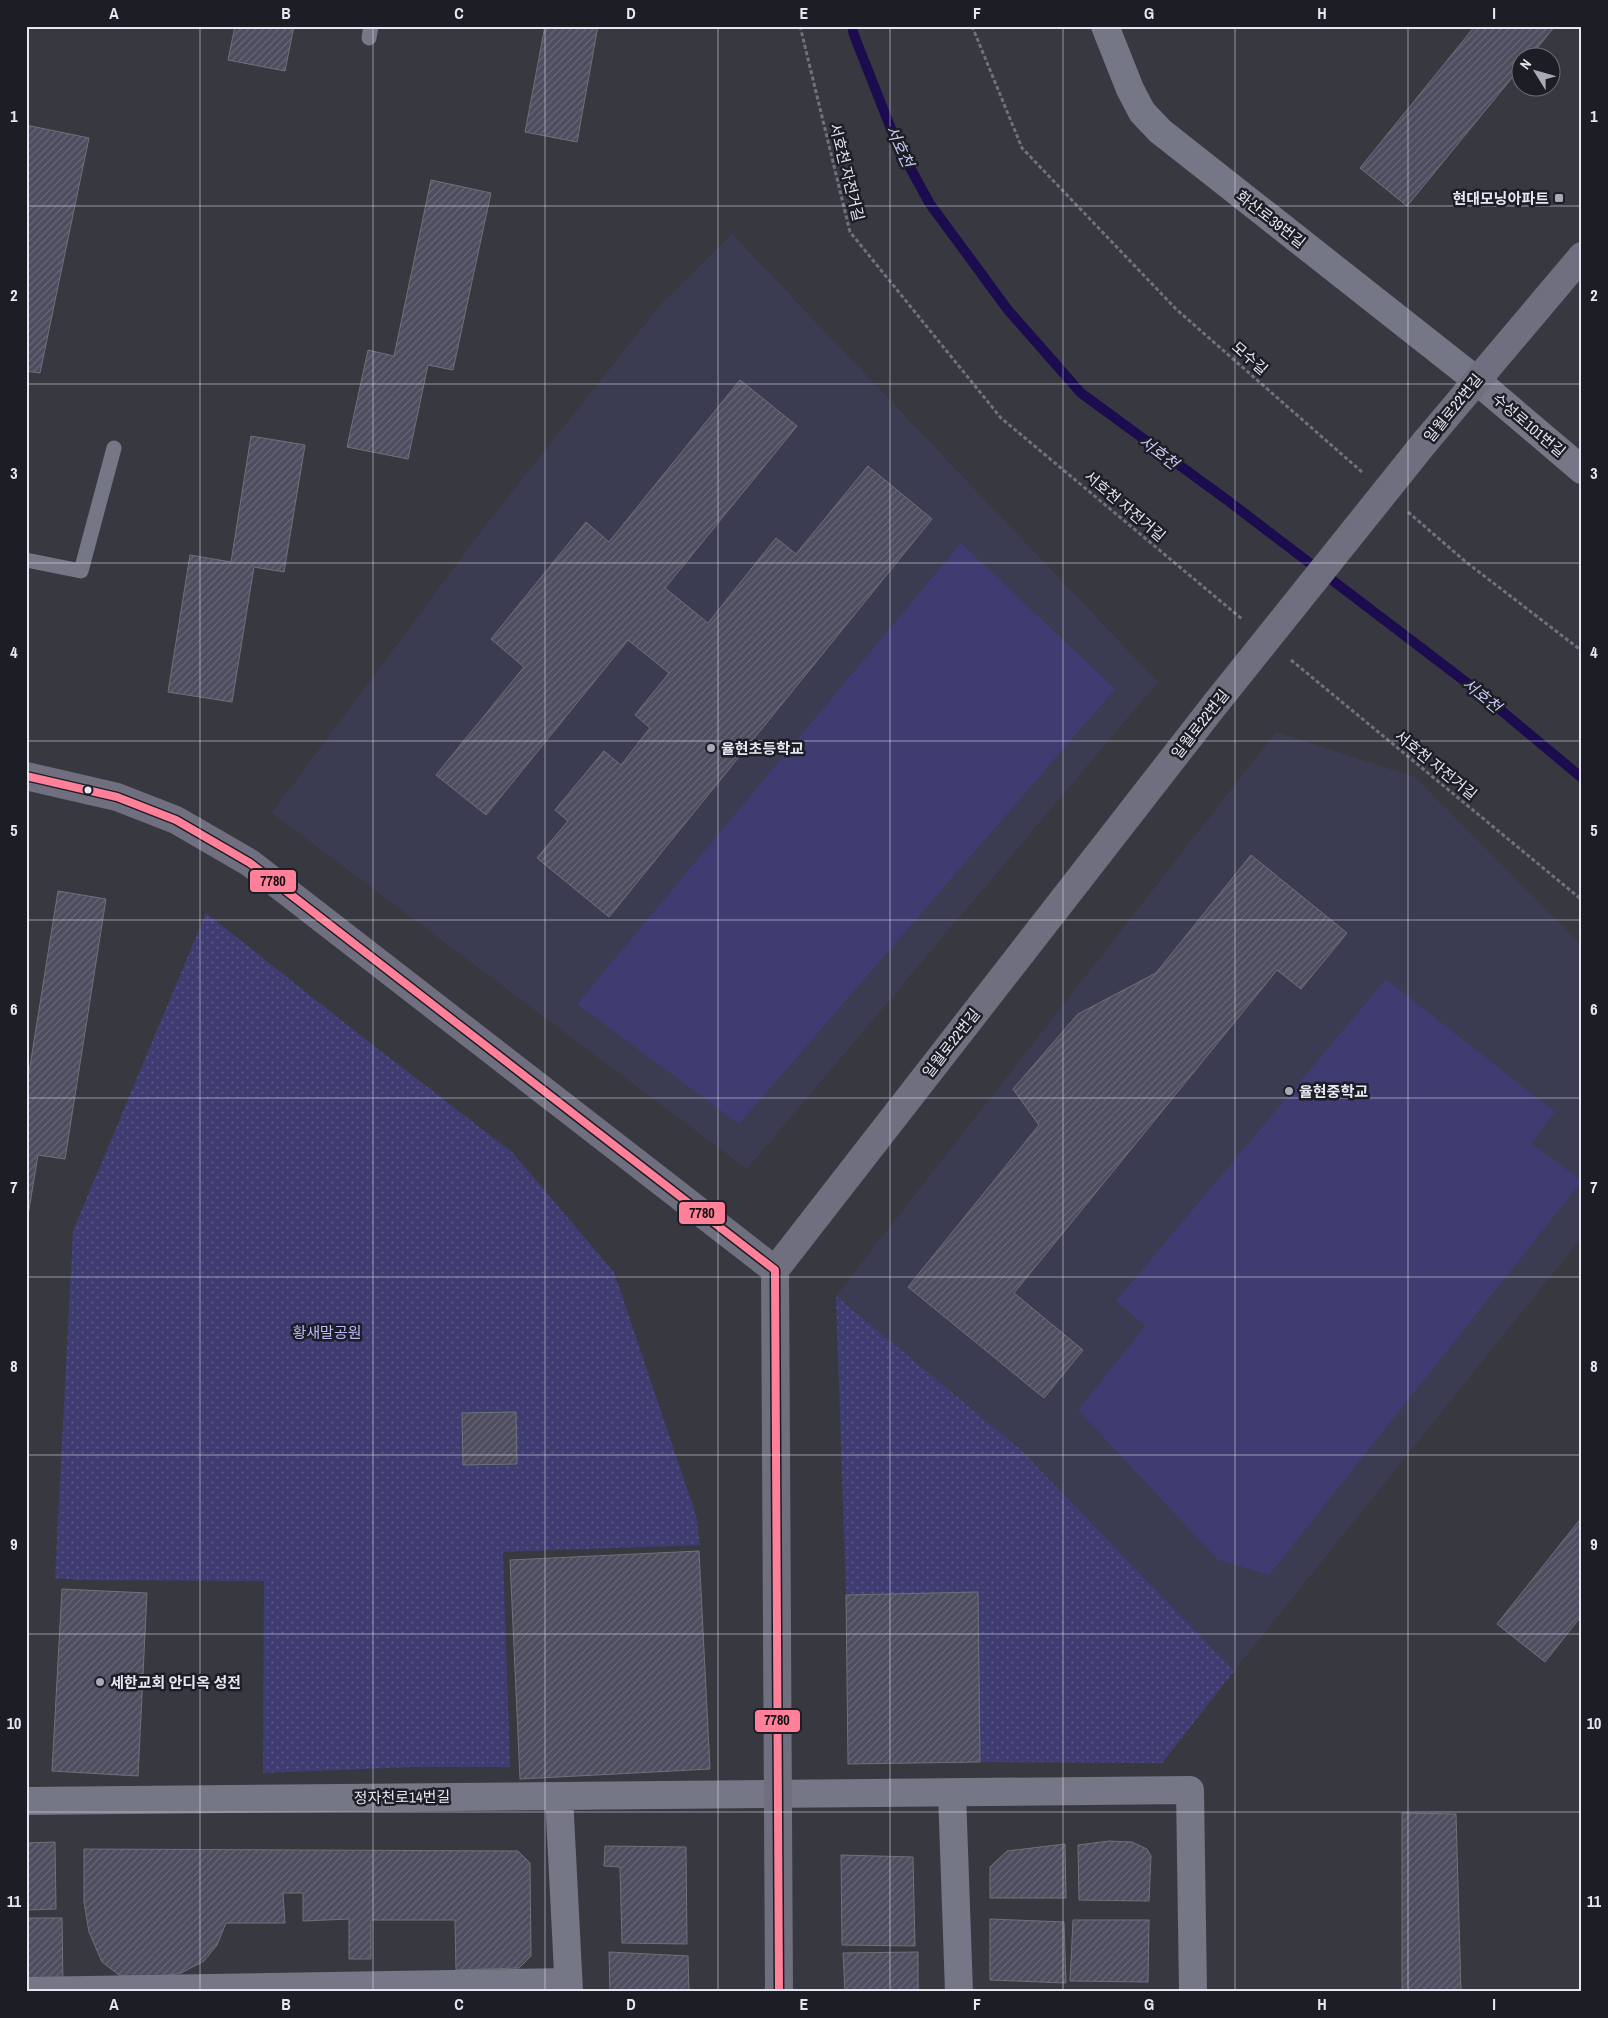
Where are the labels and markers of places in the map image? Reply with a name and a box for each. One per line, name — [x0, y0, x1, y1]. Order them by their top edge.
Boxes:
place label: 현대모닝아파트 — [1452, 188, 1549, 209]
marker: 현대모닝아파트 — [1553, 192, 1565, 204]
place label: 율현초등학교 — [721, 738, 804, 759]
marker: 율현초등학교 — [705, 742, 717, 754]
unlabelled marker — [83, 785, 93, 795]
place label: 율현중학교 — [1299, 1081, 1368, 1102]
marker: 율현중학교 — [1283, 1085, 1295, 1097]
place label: 세한교회 안디옥 성전 — [110, 1672, 241, 1693]
marker: 세한교회 안디옥 성전 — [94, 1676, 106, 1688]

